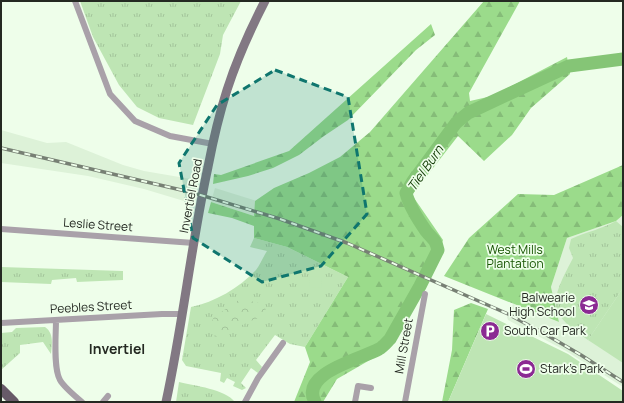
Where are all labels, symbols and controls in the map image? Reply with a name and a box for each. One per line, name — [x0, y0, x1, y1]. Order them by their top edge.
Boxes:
water label: Tiel Burn — [403, 140, 448, 195]
street label: Invertiel Road — [175, 157, 206, 235]
street label: Leslie Street — [63, 214, 134, 235]
park label: West Mills Plantation — [486, 241, 544, 272]
place label: Balwearie High School — [509, 289, 575, 320]
school or university icon: Balwearie High School — [578, 294, 600, 316]
street label: Peebles Street — [50, 296, 133, 317]
street label: Mill Street — [390, 317, 417, 375]
parking icon: South Car Park — [479, 320, 501, 342]
place label: South Car Park — [504, 322, 587, 339]
district label: Invertiel — [89, 339, 145, 358]
sports icon: Stark's Park — [515, 358, 537, 380]
place label: Stark's Park — [540, 360, 605, 377]

